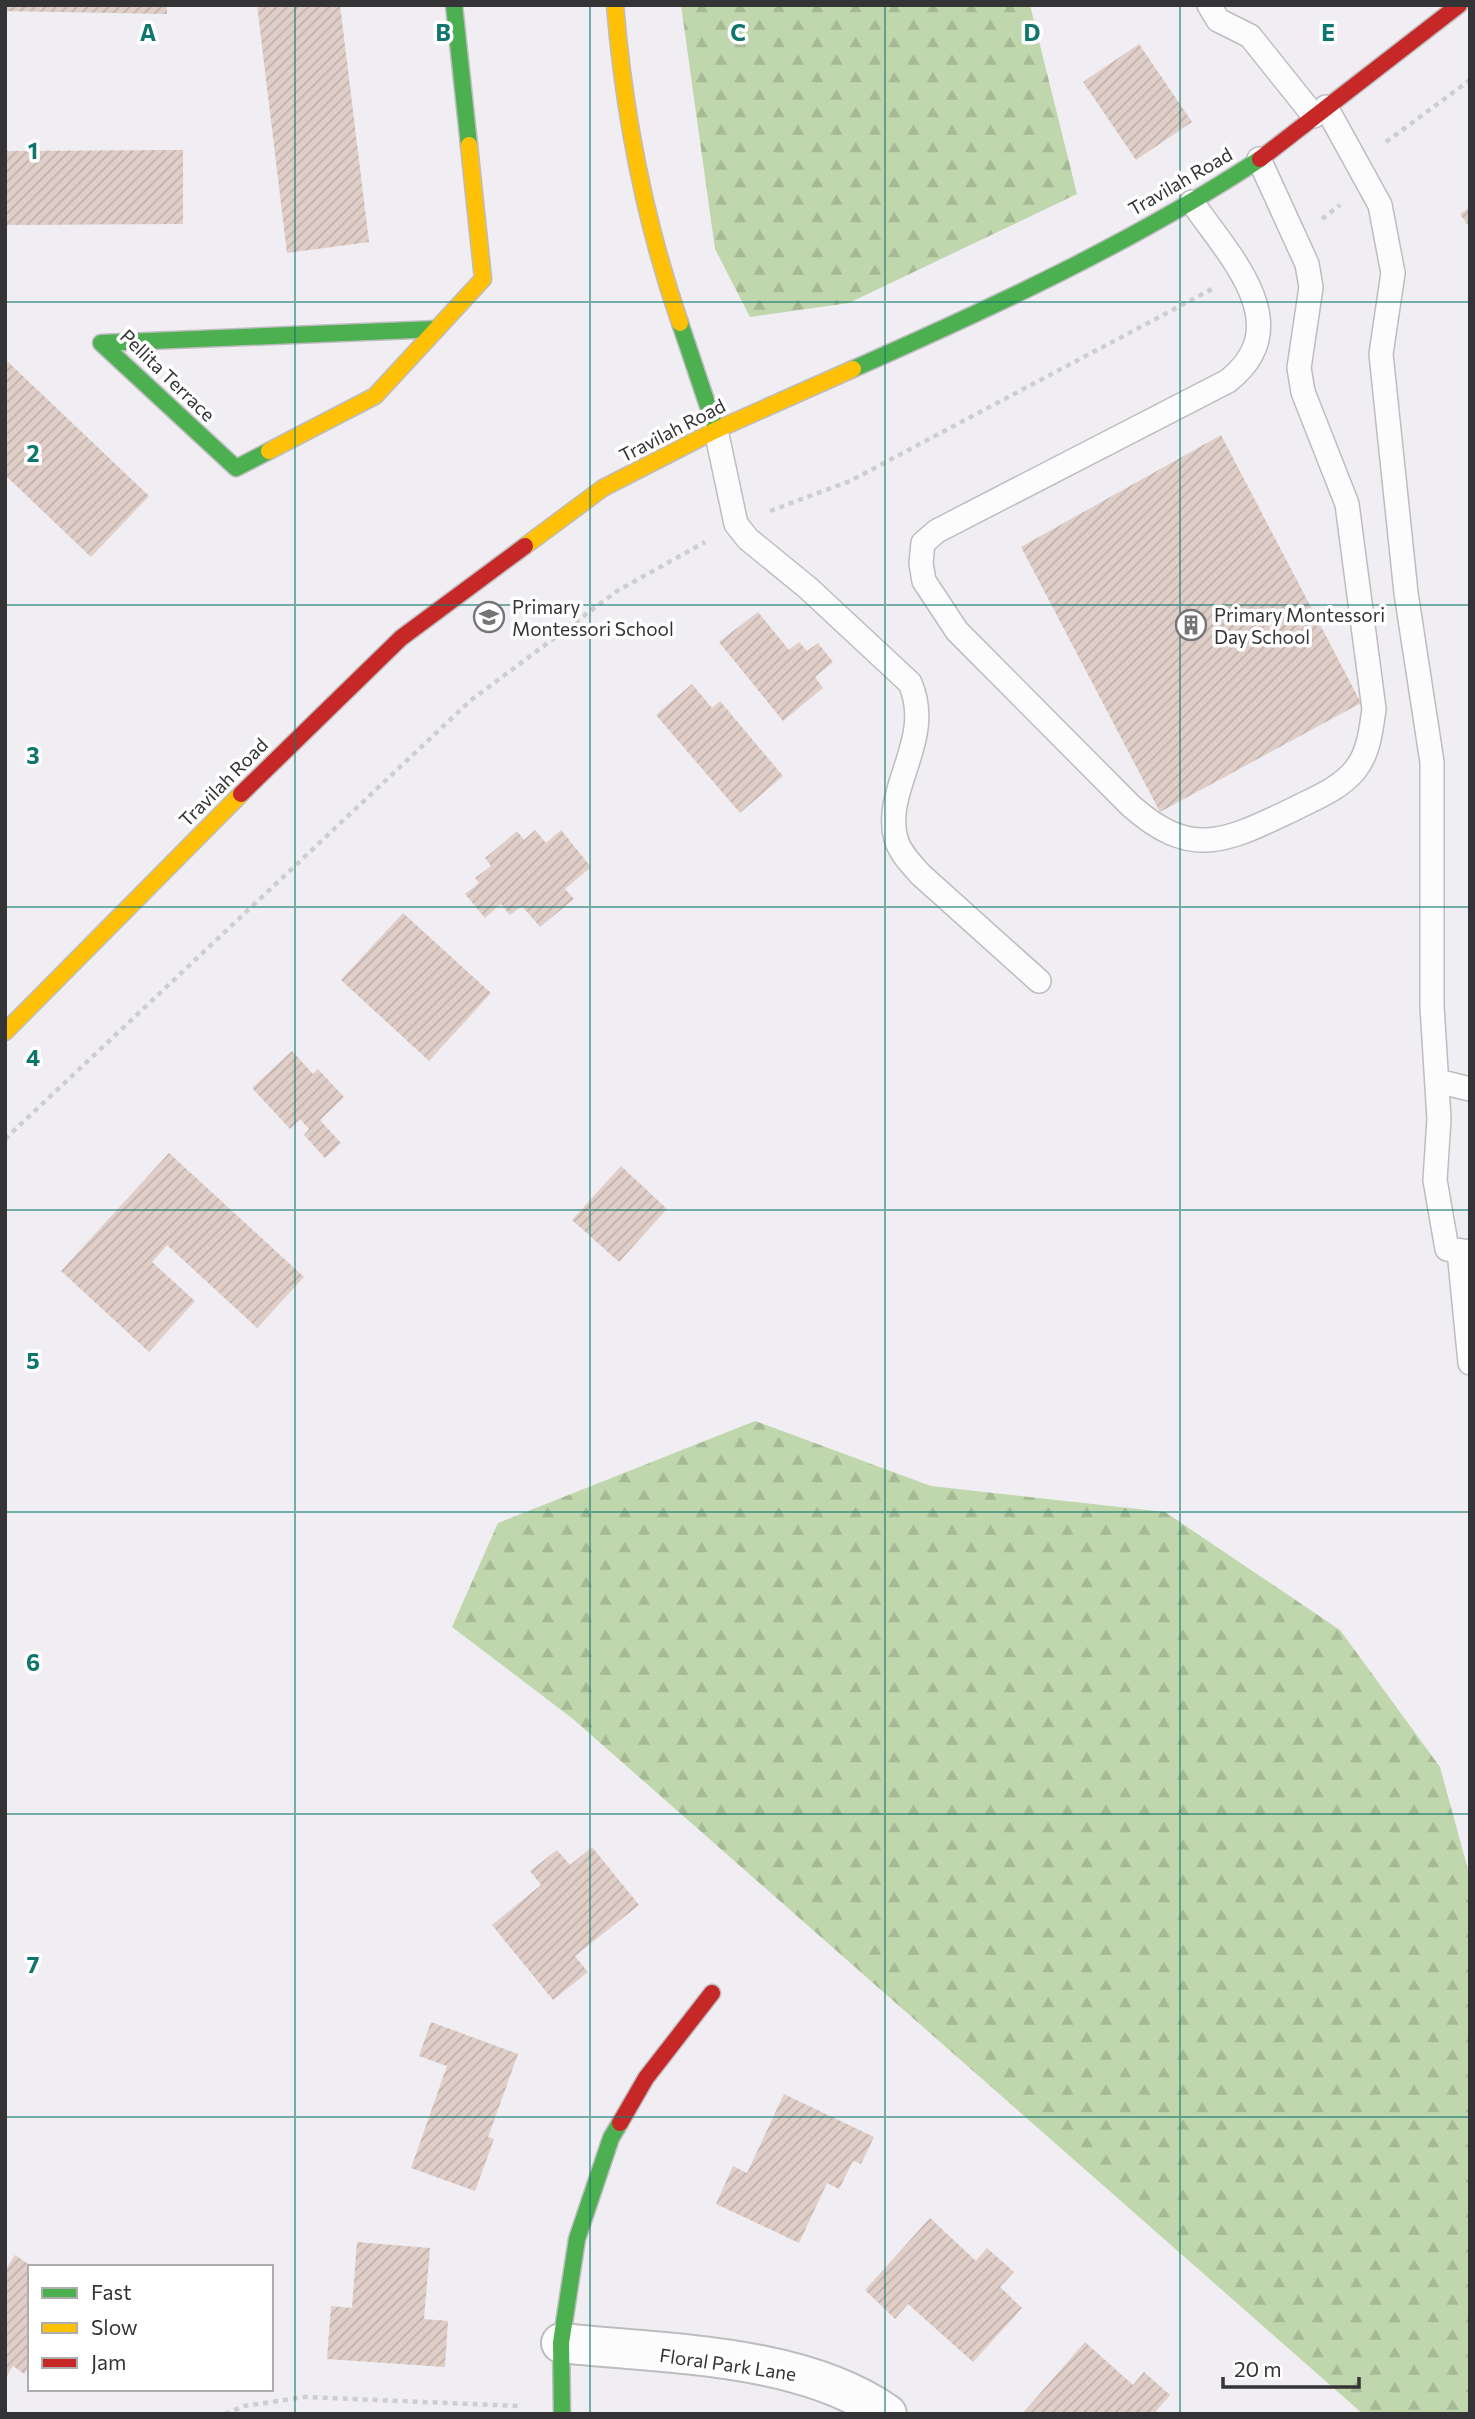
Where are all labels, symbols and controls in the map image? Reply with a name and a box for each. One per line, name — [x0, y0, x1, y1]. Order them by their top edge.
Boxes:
text: A — [140, 18, 157, 46]
text: B — [435, 18, 451, 46]
text: C — [730, 18, 746, 46]
text: D — [1024, 18, 1041, 46]
text: E — [1321, 18, 1335, 46]
text: 1 — [28, 136, 38, 164]
street label: Travilah Road — [1124, 142, 1236, 220]
street label: Pellita Terrace — [116, 324, 220, 426]
street label: Travilah Road — [615, 393, 729, 467]
text: 2 — [26, 439, 40, 467]
place label: Primary Montessori School — [512, 595, 674, 640]
school or university icon: Primary Montessori School — [472, 600, 506, 634]
place label: Primary Montessori Day School — [1214, 603, 1385, 648]
building icon: Primary Montessori Day School — [1174, 608, 1208, 642]
street label: Travilah Road — [174, 733, 272, 831]
text: 3 — [26, 741, 40, 769]
text: 4 — [26, 1043, 40, 1071]
text: 5 — [26, 1346, 40, 1374]
text: 6 — [26, 1648, 40, 1676]
text: 7 — [27, 1950, 39, 1978]
legend — [28, 2265, 273, 2391]
text: Fast — [91, 2279, 132, 2304]
text: Slow — [91, 2314, 138, 2339]
street label: Floral Park Lane — [658, 2343, 798, 2385]
scale bar — [1223, 2346, 1360, 2390]
text: Jam — [91, 2349, 126, 2374]
text: 20 m — [1234, 2356, 1282, 2381]

